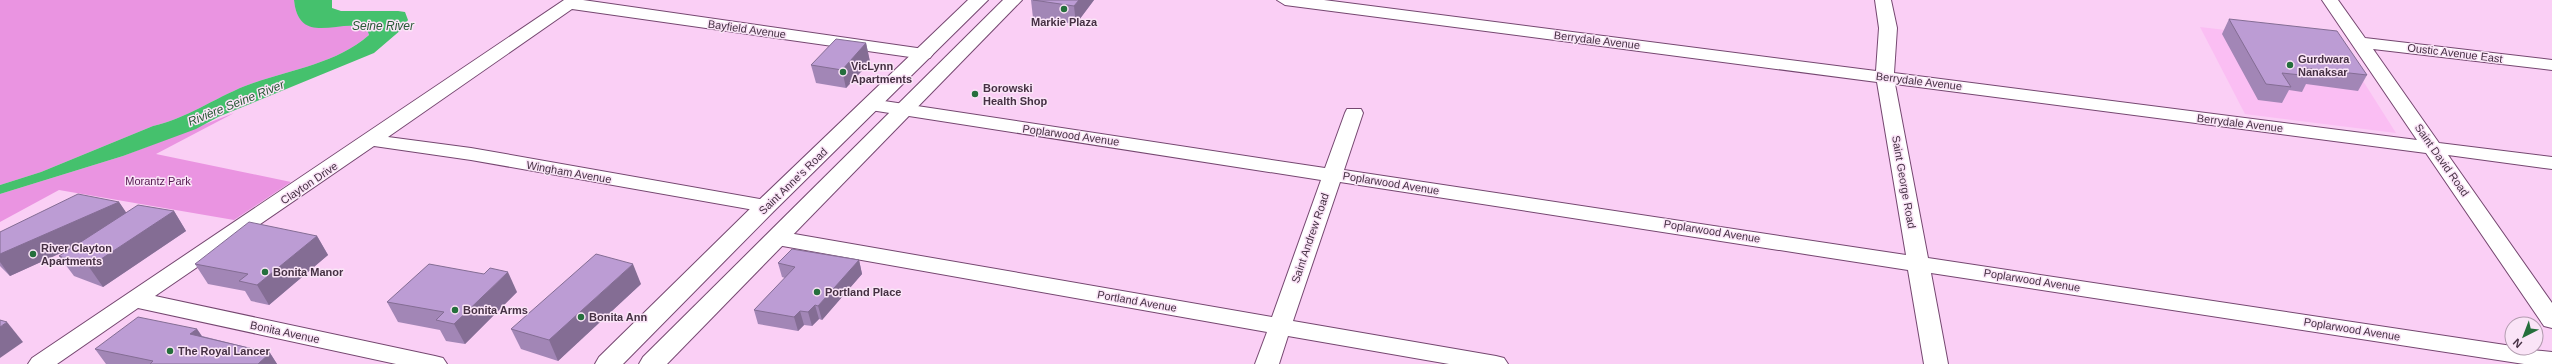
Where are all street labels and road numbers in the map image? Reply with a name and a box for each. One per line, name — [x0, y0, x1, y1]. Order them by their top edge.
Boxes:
street label: Bayfield Avenue — [707, 18, 787, 40]
street label: Berrydale Avenue — [1553, 29, 1641, 51]
street label: Oustic Avenue East — [2407, 41, 2503, 65]
street label: Berrydale Avenue — [1875, 70, 1963, 92]
street label: Berrydale Avenue — [2196, 112, 2284, 134]
street label: Saint David Road — [2413, 121, 2471, 199]
street label: Poplarwood Avenue — [1022, 122, 1120, 148]
street label: Saint George Road — [1890, 135, 1918, 229]
street label: Saint Anne's Road — [756, 145, 830, 217]
street label: Wingham Avenue — [526, 159, 612, 185]
street label: Clayton Drive — [278, 160, 340, 206]
street label: Poplarwood Avenue — [1342, 169, 1440, 197]
street label: Saint Andrew Road — [1289, 192, 1331, 284]
street label: Poplarwood Avenue — [1663, 217, 1761, 245]
street label: Poplarwood Avenue — [1983, 266, 2081, 294]
street label: Portland Avenue — [1096, 288, 1178, 314]
street label: Poplarwood Avenue — [2303, 315, 2401, 343]
street label: Bonita Avenue — [249, 319, 321, 345]

